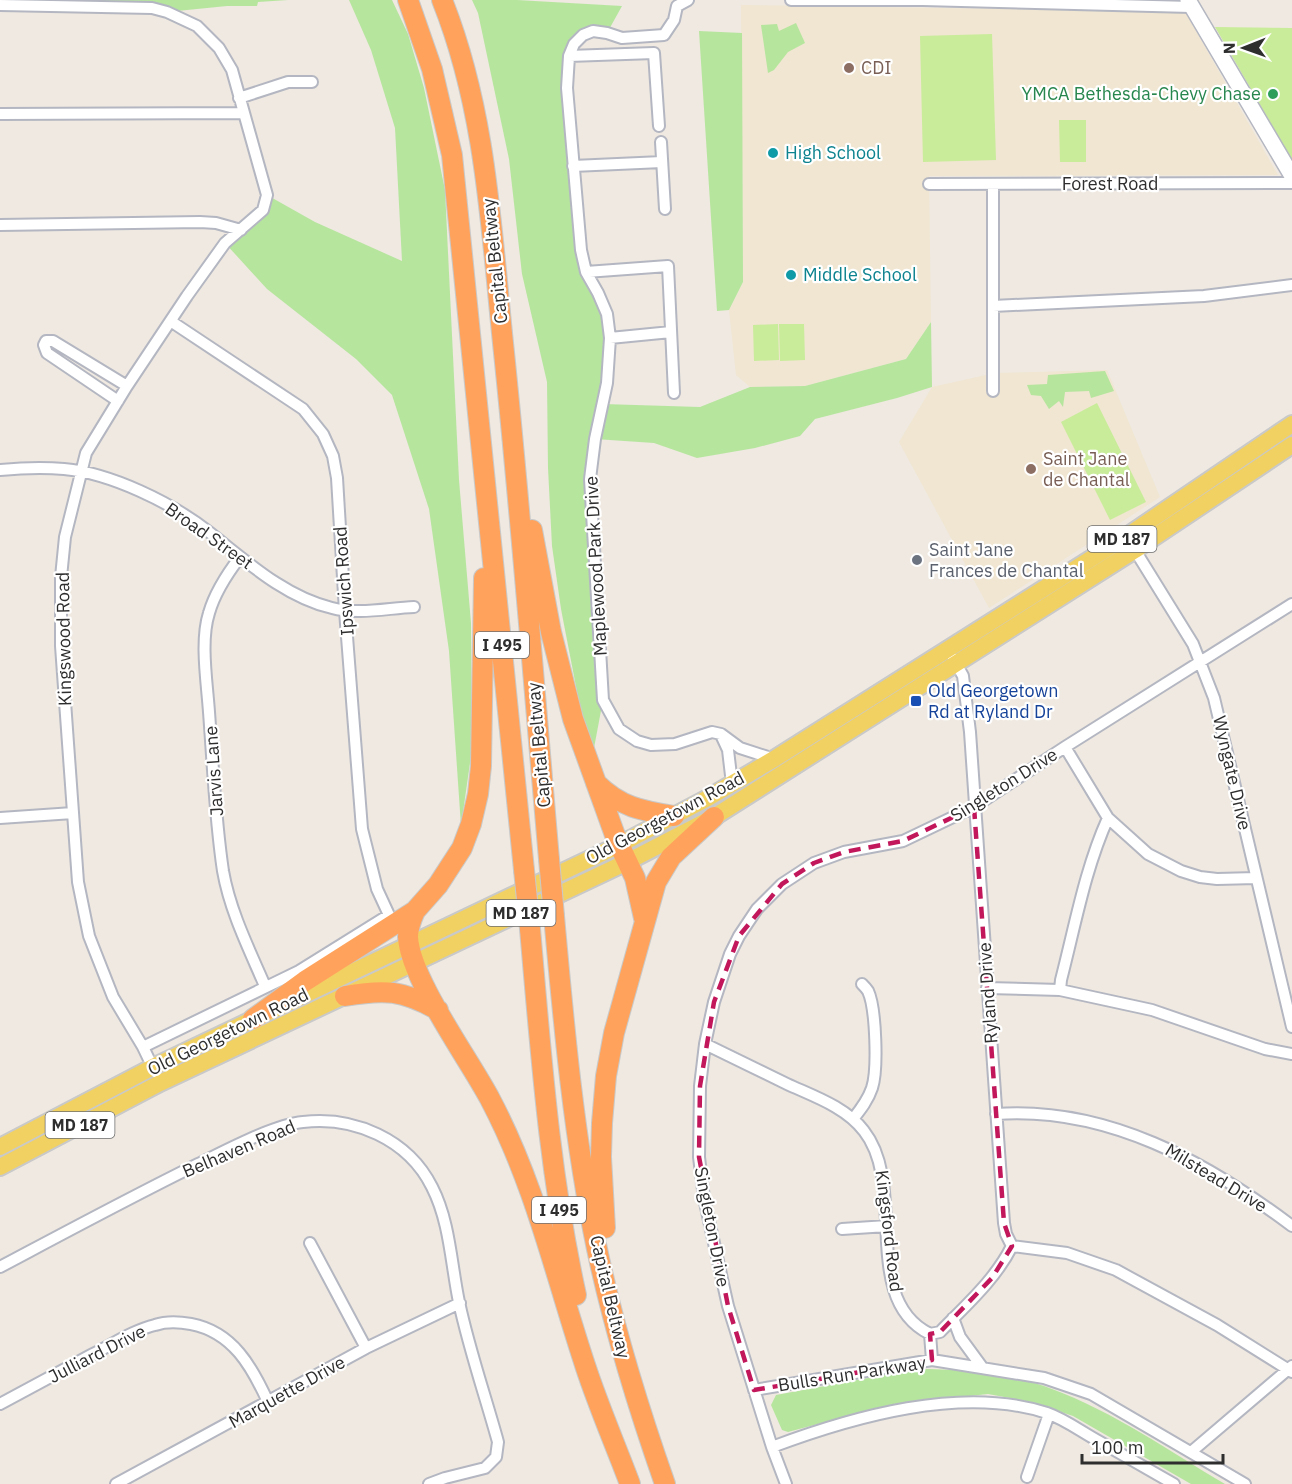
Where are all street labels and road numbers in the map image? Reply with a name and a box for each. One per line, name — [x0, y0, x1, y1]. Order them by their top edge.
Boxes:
street label: Forest Road — [1062, 172, 1158, 195]
street label: Capital Beltway — [476, 197, 513, 325]
street label: Maplewood Park Drive — [579, 475, 612, 657]
street label: Broad Street — [161, 497, 258, 574]
street label: Ipswich Road — [328, 526, 359, 636]
road number: MD 187 — [1088, 526, 1156, 552]
street label: Kingswood Road — [51, 572, 76, 706]
road number: I 495 — [475, 632, 529, 658]
street label: Capital Beltway — [522, 681, 555, 809]
street label: Wyngate Drive — [1208, 714, 1257, 832]
street label: Jarvis Lane — [199, 725, 228, 817]
street label: Singleton Drive — [946, 742, 1062, 827]
street label: Old Georgetown Road — [582, 766, 748, 869]
road number: MD 187 — [486, 900, 556, 926]
street label: Ryland Drive — [972, 941, 1003, 1045]
street label: Old Georgetown Road — [144, 983, 312, 1081]
road number: MD 187 — [46, 1112, 115, 1138]
street label: Belhaven Road — [179, 1114, 299, 1183]
street label: Milstead Drive — [1161, 1138, 1272, 1217]
street label: Singleton Drive — [690, 1165, 735, 1289]
street label: Kingsford Road — [871, 1169, 908, 1293]
road number: I 495 — [532, 1197, 586, 1223]
street label: Capital Beltway — [585, 1233, 636, 1361]
street label: Julliard Drive — [44, 1319, 149, 1388]
street label: Marquette Drive — [225, 1350, 349, 1433]
street label: Bulls Run Parkway — [776, 1350, 928, 1397]

